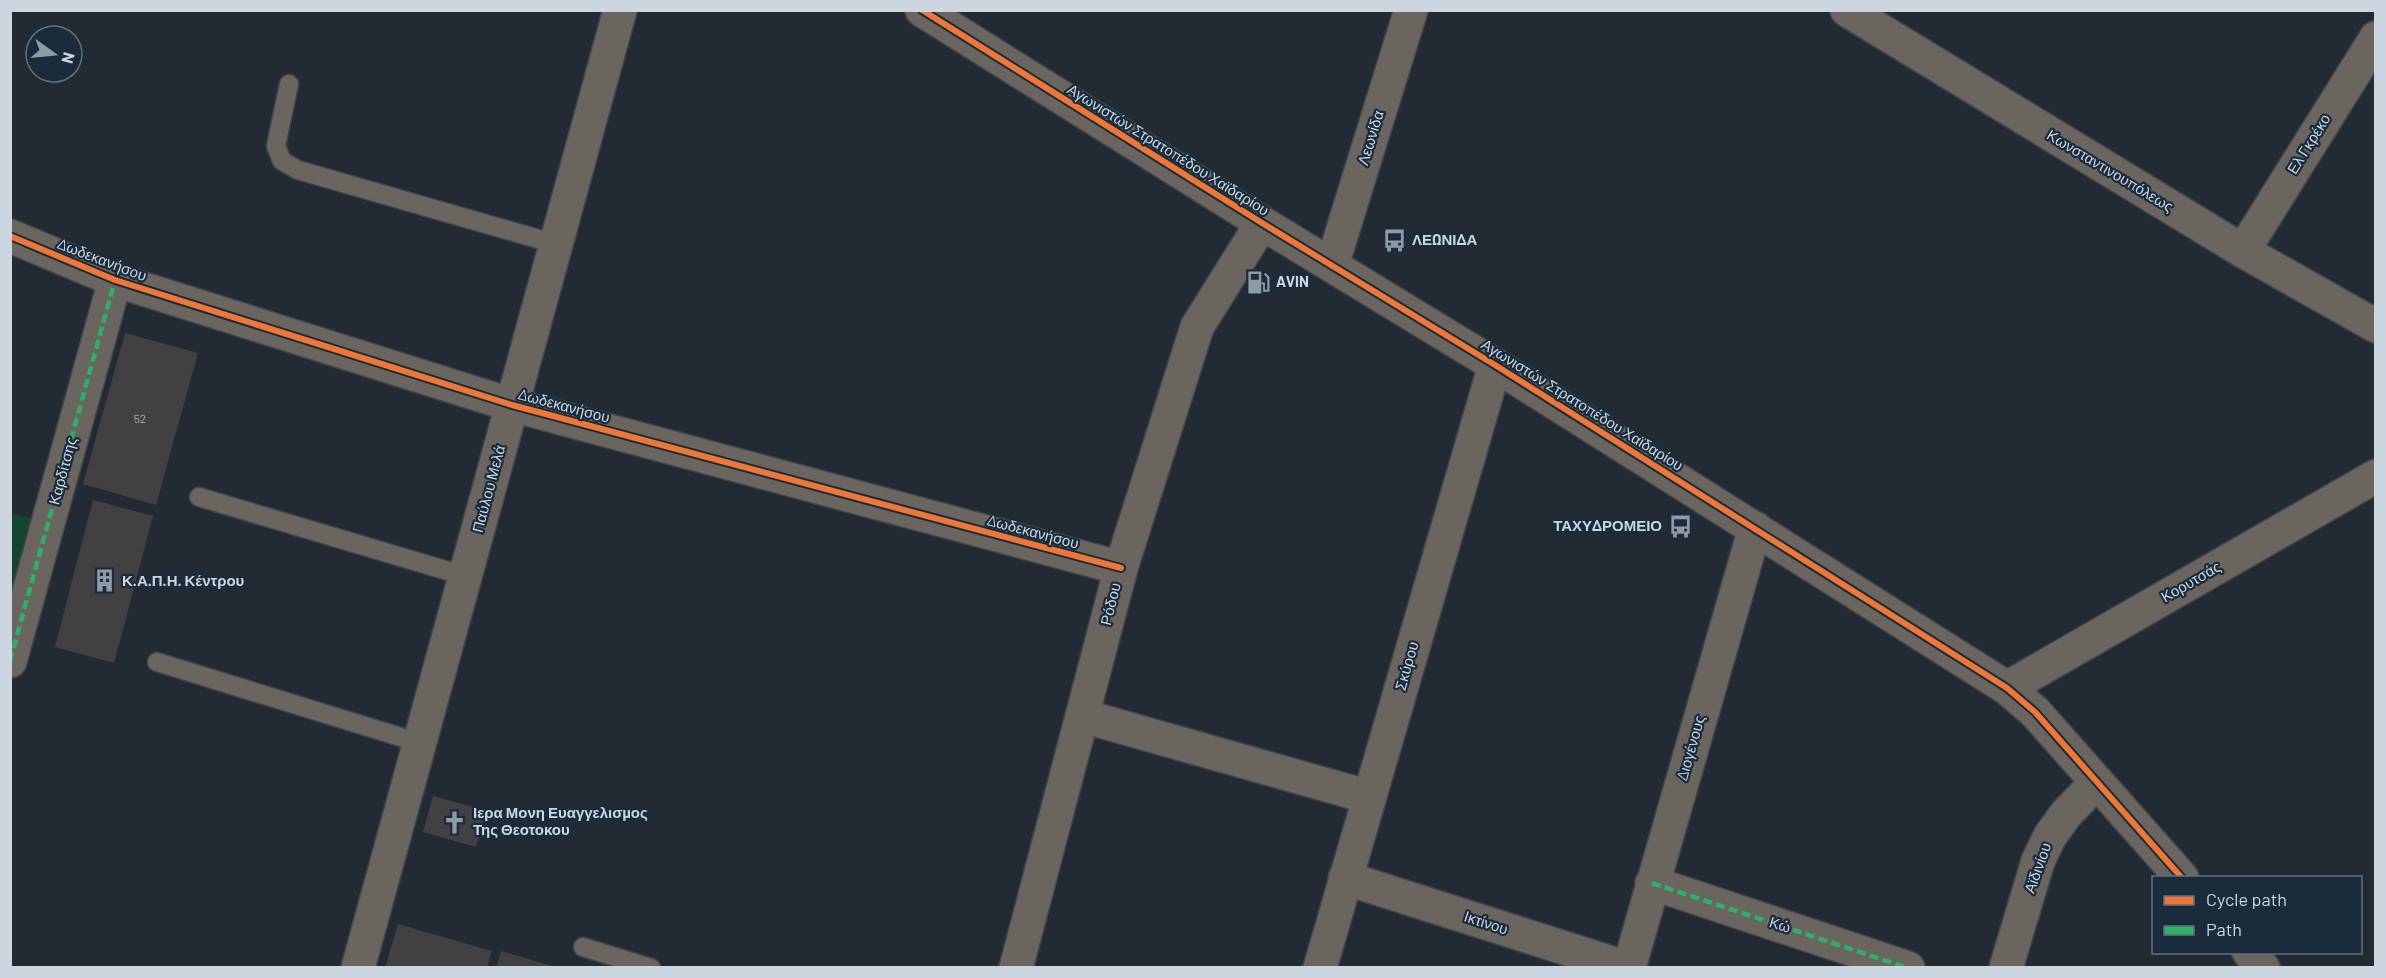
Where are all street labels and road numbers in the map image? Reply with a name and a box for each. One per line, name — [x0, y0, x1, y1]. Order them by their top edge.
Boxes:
street label: Αγωνιστών Στρατοπέδου Χαϊδαρίου — [1064, 79, 1273, 219]
street label: Λεωνίδα — [1353, 108, 1387, 167]
street label: Ελ Γκρέκο — [2283, 110, 2334, 177]
street label: Κωνσταντινουπόλεως — [2044, 125, 2177, 215]
street label: Δωδεκανήσου — [55, 234, 149, 284]
street label: Αγωνιστών Στρατοπέδου Χαϊδαρίου — [1478, 334, 1687, 474]
street label: Δωδεκανήσου — [517, 384, 612, 426]
street label: Καρδίτσης — [44, 435, 80, 507]
street label: Παύλου Μελά — [468, 443, 508, 534]
street label: Δωδεκανήσου — [986, 510, 1081, 552]
street label: Κορυτσάς — [2158, 557, 2223, 605]
street label: Ρόδου — [1096, 581, 1124, 627]
street label: Σκύρου — [1390, 639, 1422, 692]
street label: Διογένους — [1672, 713, 1708, 782]
street label: Αϊδινίου — [2020, 840, 2054, 895]
street label: Ικτίνου — [1462, 907, 1510, 938]
street label: Κώ — [1767, 912, 1794, 936]

